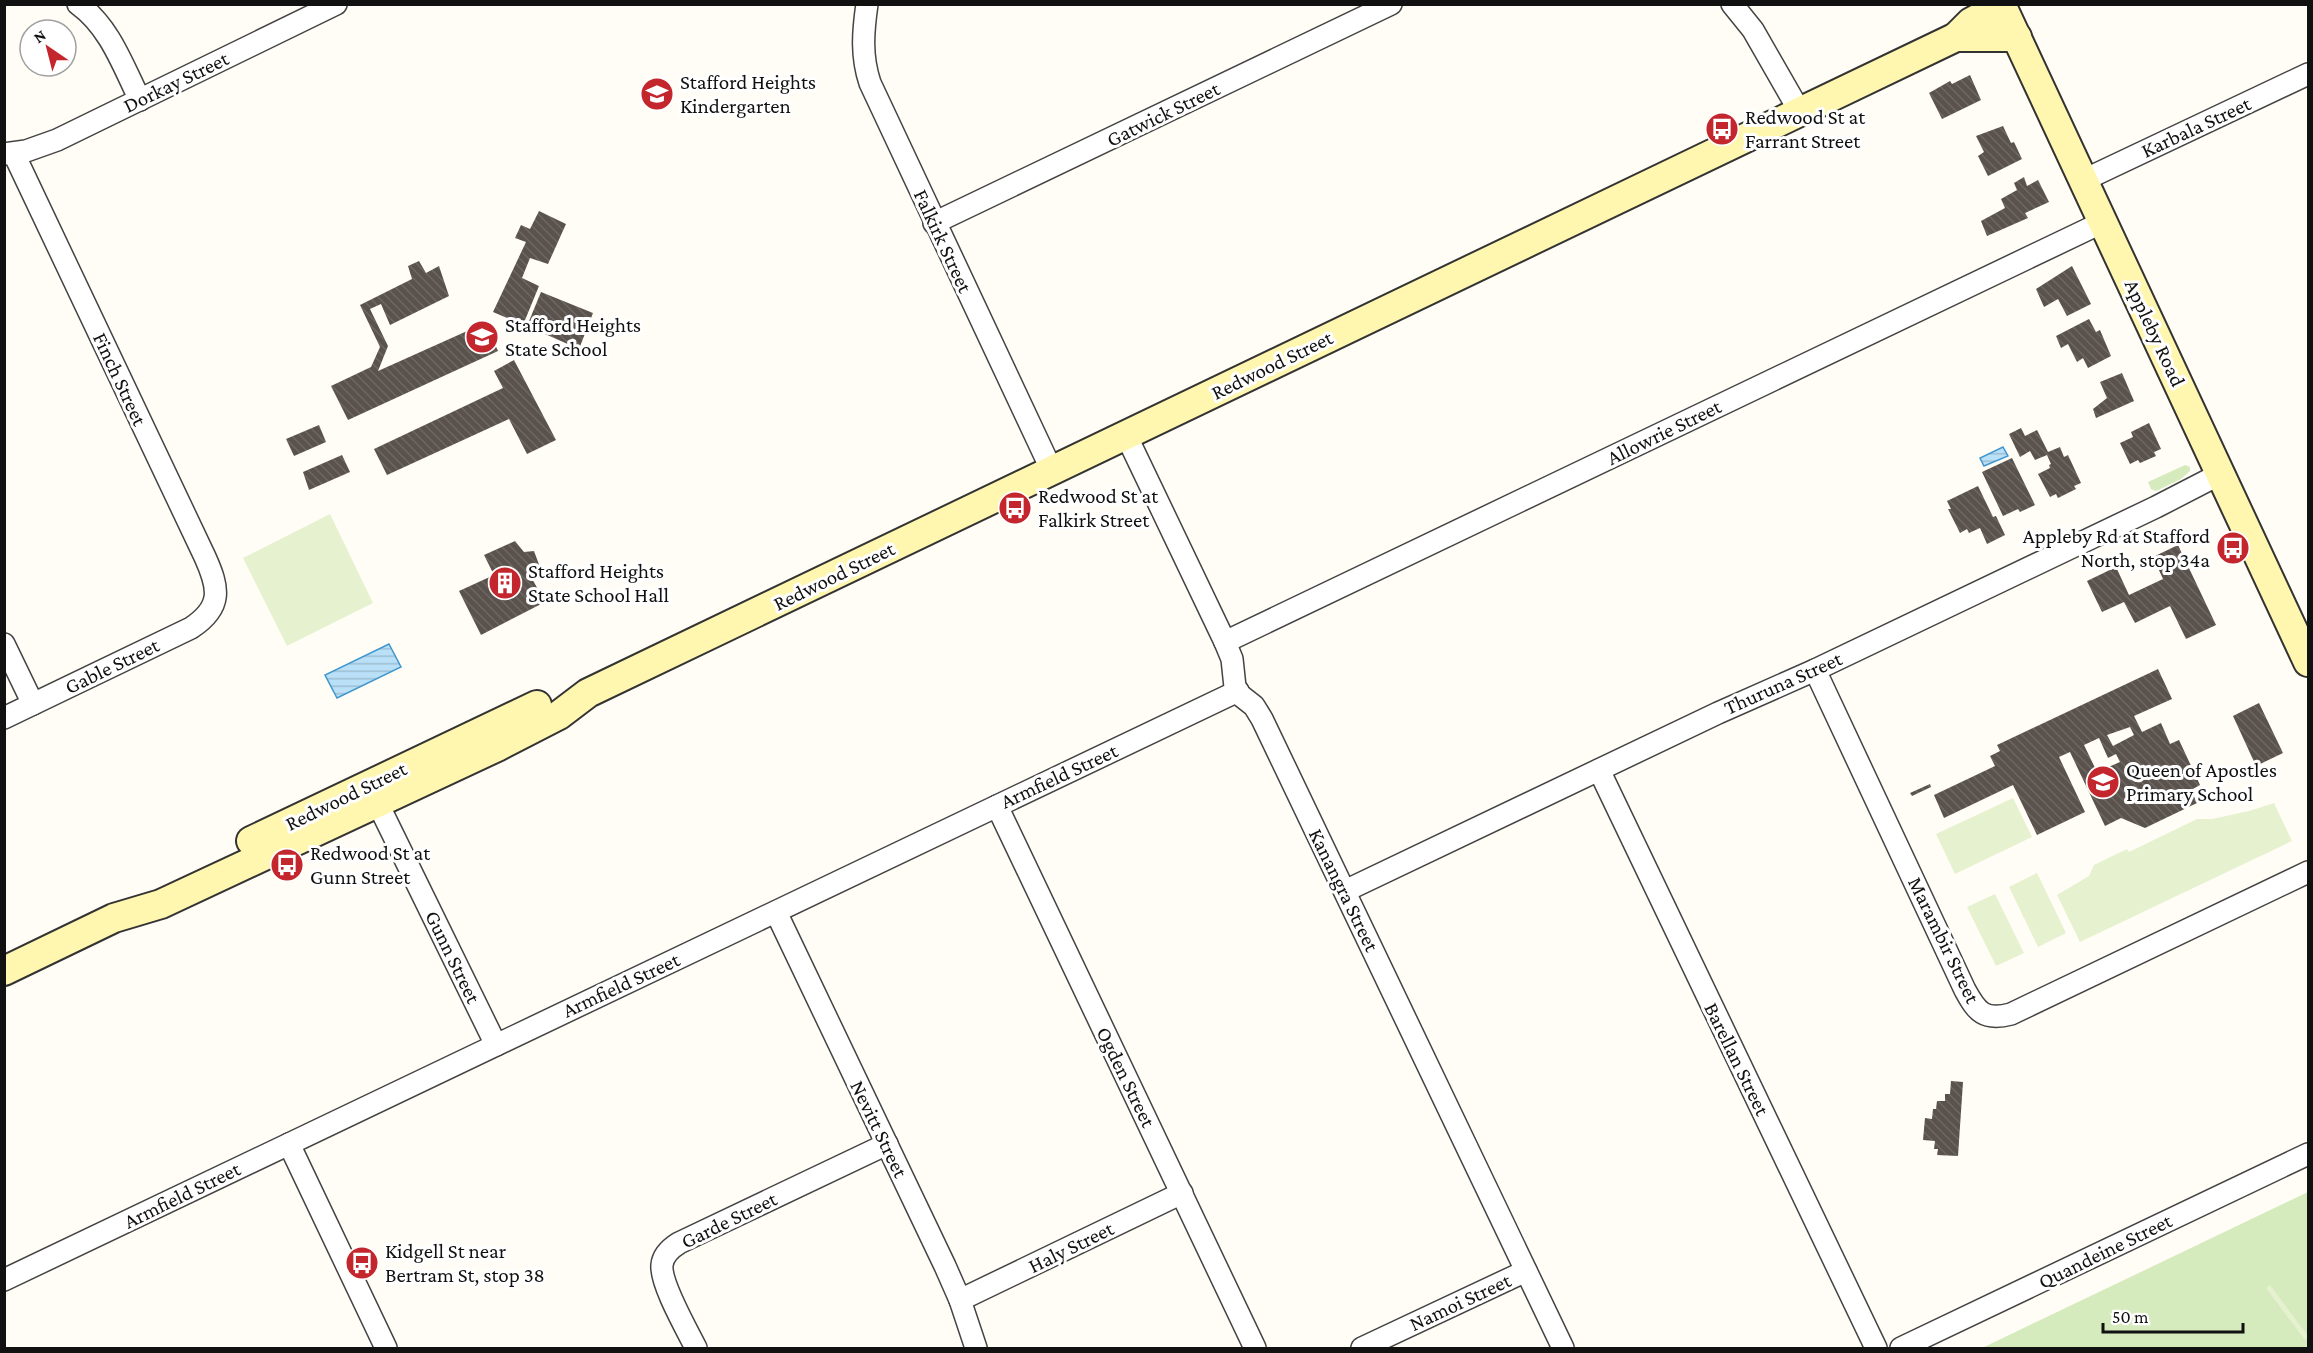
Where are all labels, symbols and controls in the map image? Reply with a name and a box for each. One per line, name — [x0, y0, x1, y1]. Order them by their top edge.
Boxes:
north arrow — [18, 18, 78, 78]
text: N — [30, 26, 49, 46]
street label: Dorkay Street — [119, 46, 233, 118]
place label: Stafford Heights Kindergarten — [680, 70, 816, 118]
school or university icon: Stafford Heights Kindergarten — [639, 76, 675, 112]
street label: Gatwick Street — [1103, 76, 1224, 152]
street label: Karbala Street — [2138, 91, 2255, 163]
place label: Redwood St at Farrant Street — [1745, 105, 1866, 153]
bus stop icon: Redwood St at Farrant Street — [1704, 111, 1740, 147]
street label: Falkirk Street — [909, 186, 978, 297]
street label: Appleby Road — [2120, 276, 2190, 390]
place label: Stafford Heights State School — [505, 313, 641, 361]
school or university icon: Stafford Heights State School — [464, 319, 500, 355]
street label: Redwood Street — [1207, 325, 1337, 405]
street label: Finch Street — [88, 329, 152, 430]
street label: Allowrie Street — [1603, 394, 1726, 470]
place label: Redwood St at Falkirk Street — [1038, 484, 1159, 532]
bus stop icon: Redwood St at Falkirk Street — [997, 490, 1033, 526]
place label: Appleby Rd at Stafford North, stop 34a — [2023, 524, 2210, 572]
bus stop icon: Appleby Rd at Stafford North, stop 34a — [2215, 530, 2251, 566]
street label: Redwood Street — [769, 536, 899, 616]
place label: Stafford Heights State School Hall — [528, 559, 669, 607]
building icon: Stafford Heights State School Hall — [487, 565, 523, 601]
street label: Gable Street — [61, 632, 164, 699]
street label: Thuruna Street — [1720, 646, 1847, 720]
street label: Armfield Street — [997, 738, 1122, 814]
street label: Redwood Street — [281, 756, 411, 836]
place label: Queen of Apostles Primary School — [2126, 758, 2277, 806]
school or university icon: Queen of Apostles Primary School — [2085, 764, 2121, 800]
street label: Kanangra Street — [1304, 825, 1385, 956]
place label: Redwood St at Gunn Street — [310, 841, 431, 889]
bus stop icon: Redwood St at Gunn Street — [269, 847, 305, 883]
street label: Marambir Street — [1903, 873, 1985, 1008]
street label: Gunn Street — [420, 907, 486, 1008]
street label: Armfield Street — [559, 947, 684, 1023]
street label: Barellan Street — [1699, 999, 1775, 1120]
street label: Ogden Street — [1091, 1023, 1161, 1132]
street label: Nevitt Street — [845, 1076, 913, 1182]
street label: Armfield Street — [120, 1156, 245, 1233]
street label: Garde Street — [677, 1186, 782, 1253]
street label: Quandeine Street — [2034, 1208, 2177, 1294]
street label: Haly Street — [1024, 1216, 1118, 1278]
place label: Kidgell St near Bertram St, stop 38 — [385, 1239, 545, 1287]
bus stop icon: Kidgell St near Bertram St, stop 38 — [344, 1245, 380, 1281]
street label: Namoi Street — [1405, 1268, 1516, 1336]
scale bar — [2103, 1296, 2242, 1334]
text: 50 m — [2112, 1307, 2149, 1327]

